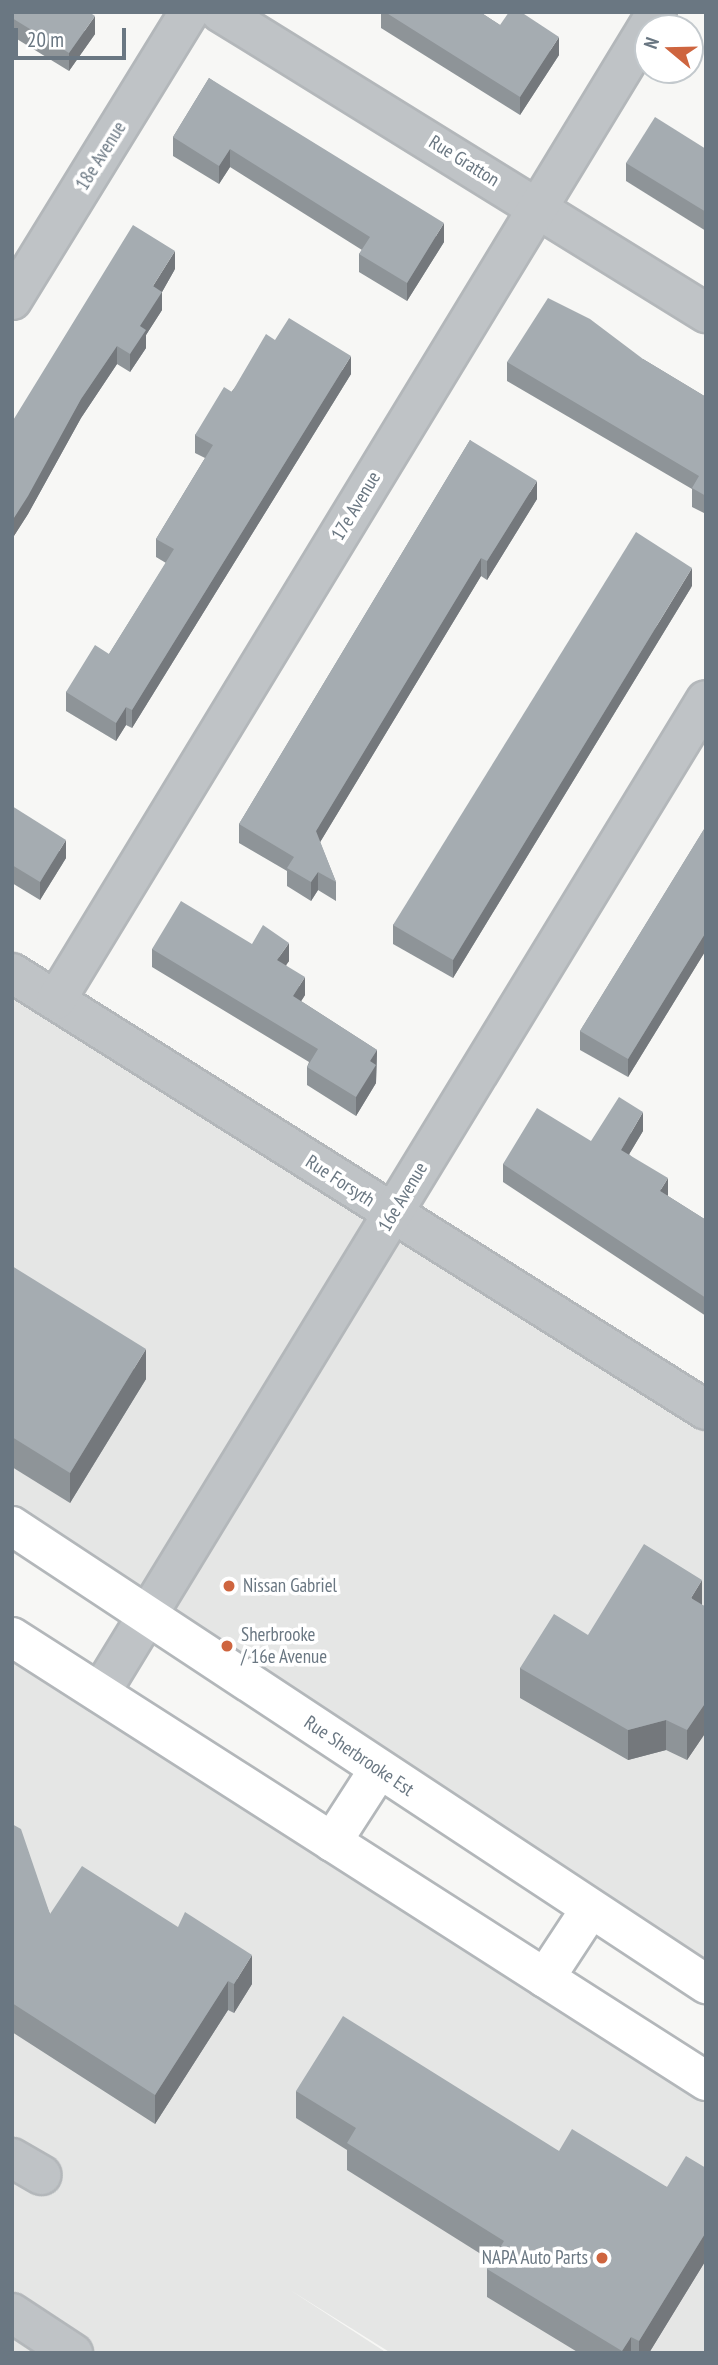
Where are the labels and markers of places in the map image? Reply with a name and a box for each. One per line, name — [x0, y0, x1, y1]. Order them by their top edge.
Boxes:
place label: Nissan Gabriel — [243, 1575, 337, 1597]
marker: Nissan Gabriel — [221, 1578, 237, 1594]
place label: Sherbrooke / 16e Avenue — [241, 1624, 328, 1668]
marker: Sherbrooke / 16e Avenue — [219, 1638, 235, 1654]
place label: NAPA Auto Parts — [481, 2247, 588, 2269]
marker: NAPA Auto Parts — [594, 2250, 610, 2266]

